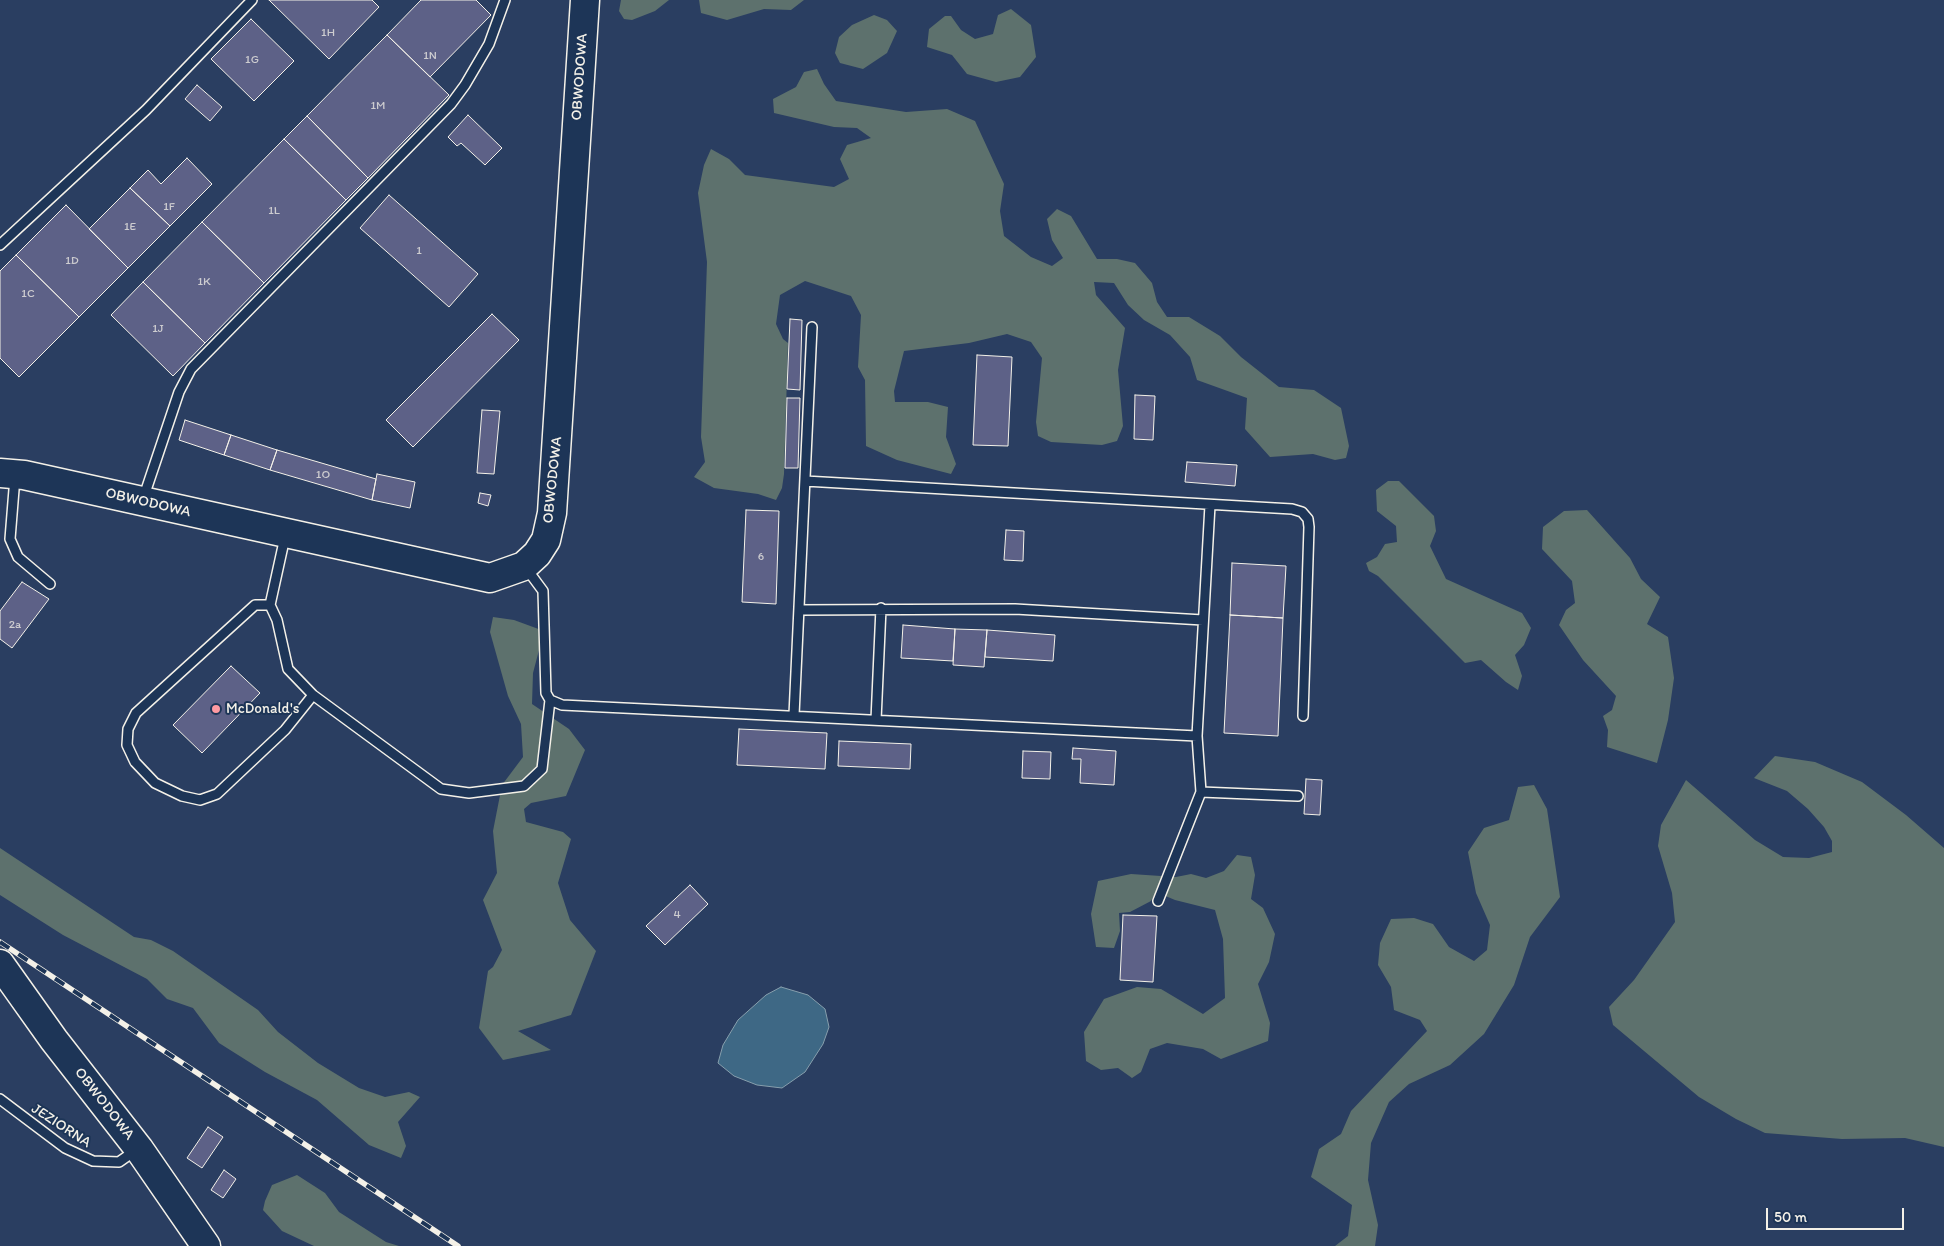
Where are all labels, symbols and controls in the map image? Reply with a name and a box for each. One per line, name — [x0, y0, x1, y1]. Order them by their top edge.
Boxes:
house number: 1H — [321, 26, 335, 40]
street label: OBWODOWA — [568, 33, 592, 121]
house number: 1N — [423, 49, 437, 63]
house number: 1G — [245, 53, 259, 67]
house number: 1M — [371, 99, 385, 113]
house number: 1F — [163, 200, 175, 214]
house number: 1L — [268, 204, 280, 218]
house number: 1E — [124, 220, 136, 234]
house number: 1 — [416, 244, 422, 258]
house number: 1D — [65, 254, 79, 268]
house number: 1K — [197, 275, 211, 289]
house number: 1C — [21, 287, 35, 301]
house number: 1J — [152, 322, 164, 336]
street label: OBWODOWA — [539, 436, 567, 524]
house number: 1O — [316, 468, 330, 482]
street label: OBWODOWA — [103, 484, 193, 522]
house number: 6 — [758, 550, 764, 564]
house number: 2a — [9, 618, 21, 632]
place label: McDonald's — [226, 700, 299, 718]
marker: McDonald's — [210, 703, 222, 715]
house number: 4 — [673, 908, 681, 922]
street label: OBWODOWA — [70, 1064, 138, 1144]
street label: JEZIORNA — [28, 1100, 94, 1152]
scale bar — [1769, 1198, 1906, 1230]
text: 50 m — [1774, 1208, 1807, 1226]

